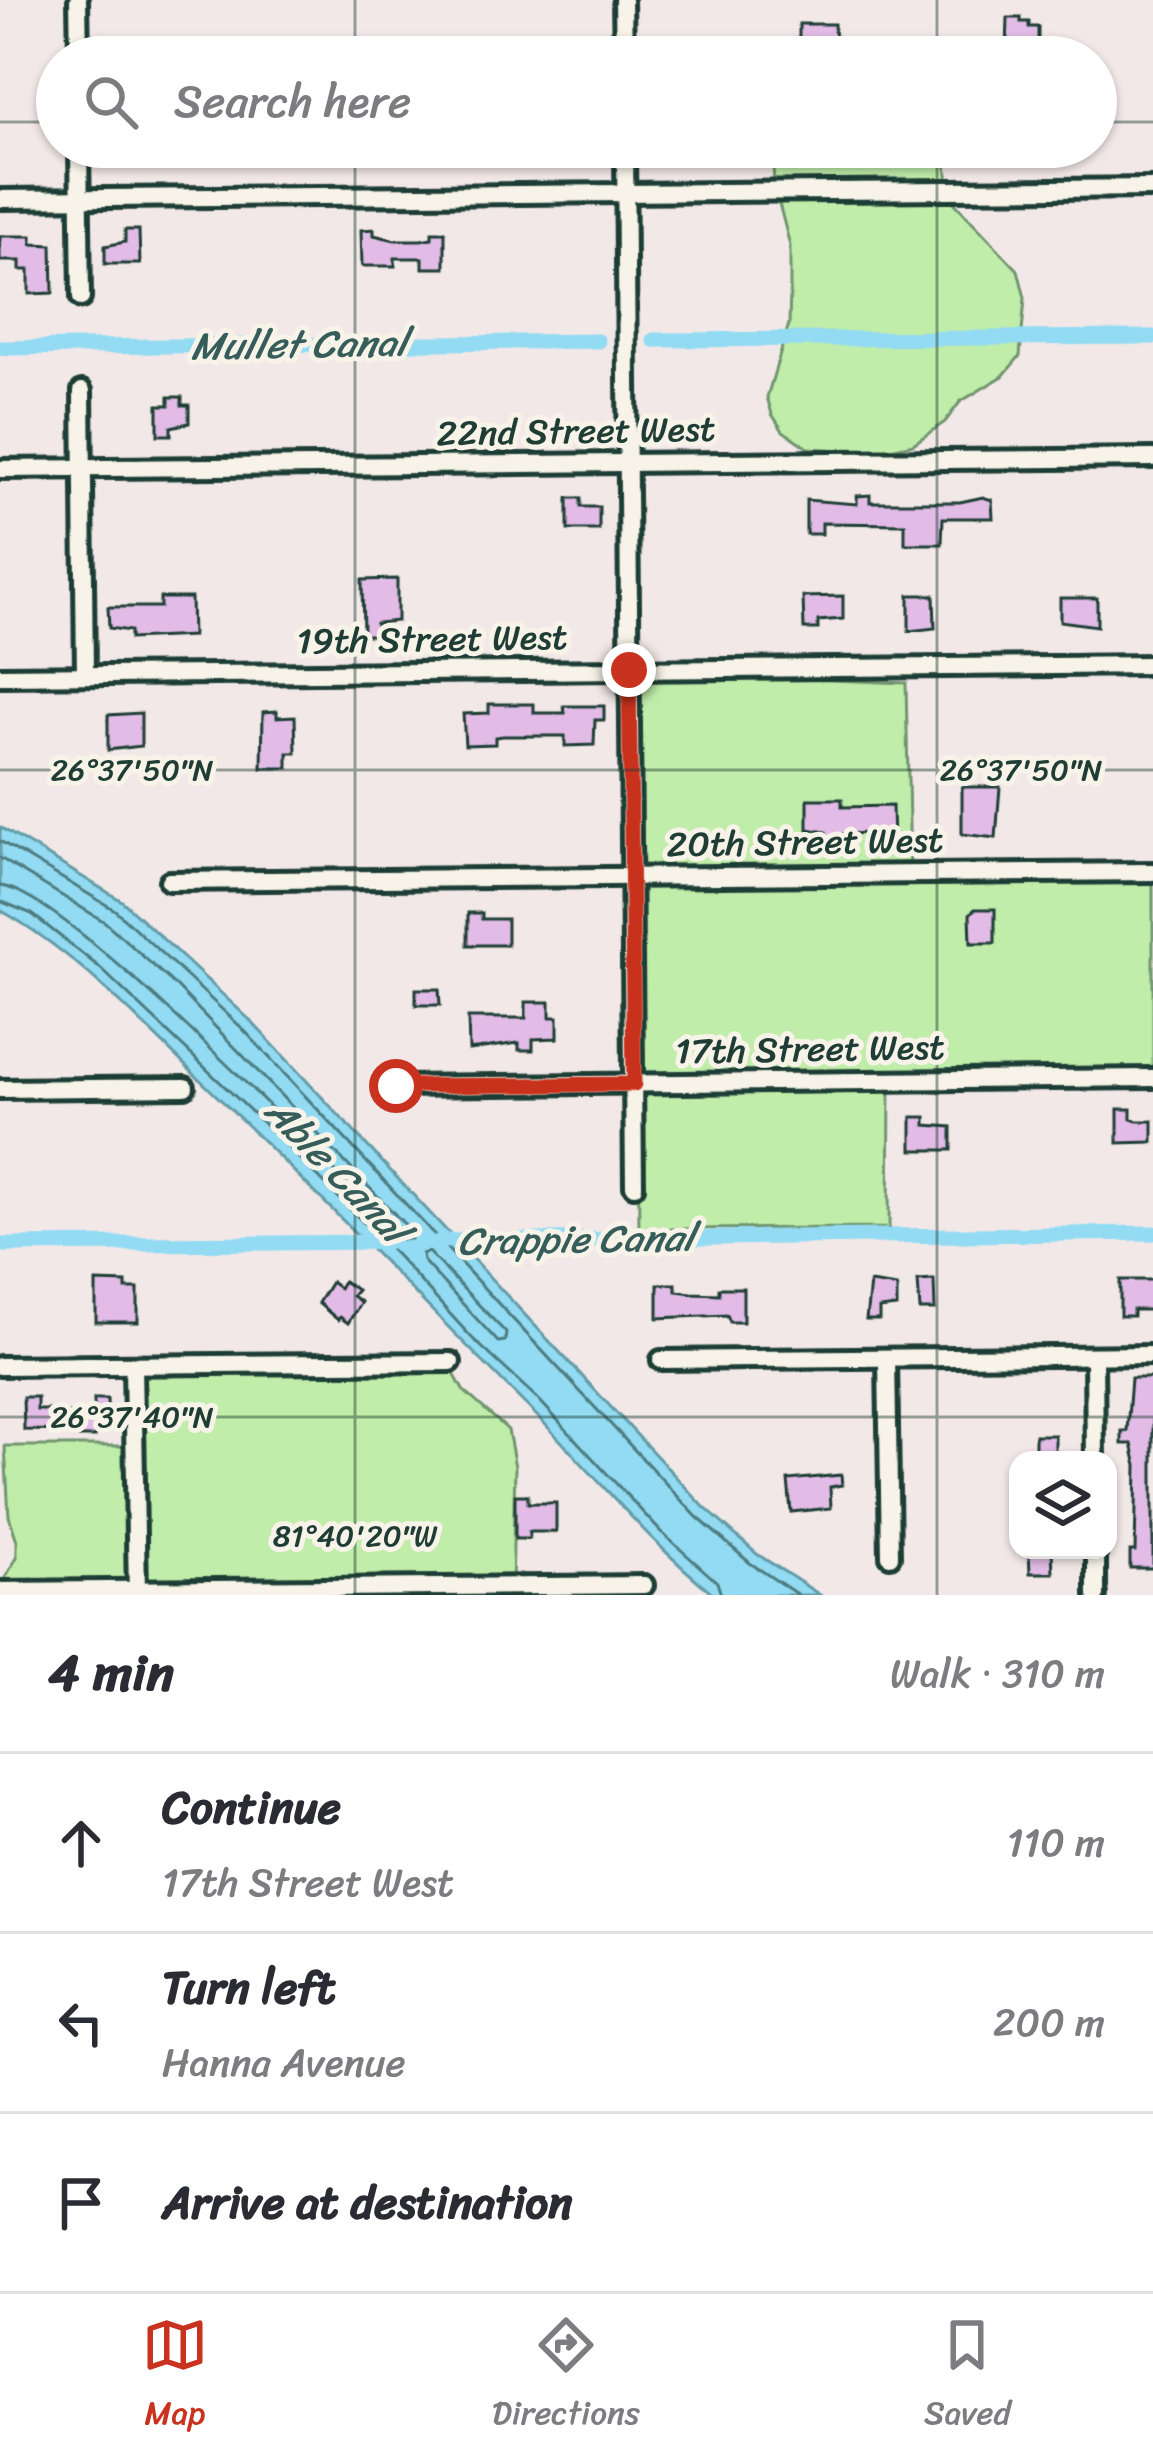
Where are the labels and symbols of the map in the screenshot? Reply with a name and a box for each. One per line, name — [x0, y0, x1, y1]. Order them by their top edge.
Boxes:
water label: Mullet Canal — [190, 307, 416, 380]
street label: 22nd Street West — [436, 397, 716, 465]
street label: 19th Street West — [296, 605, 568, 673]
route end — [602, 643, 656, 697]
text: 26°37'50"N — [51, 743, 213, 797]
text: 26°37'50"N — [940, 743, 1102, 797]
street label: 20th Street West — [666, 808, 944, 876]
street label: 17th Street West — [675, 1015, 945, 1083]
route start — [369, 1059, 423, 1113]
water label: Able Canal — [248, 1079, 432, 1267]
water label: Crappie Canal — [457, 1202, 703, 1276]
text: 26°37'40"N — [51, 1390, 214, 1444]
text: 81°40'20"W — [273, 1509, 438, 1563]

